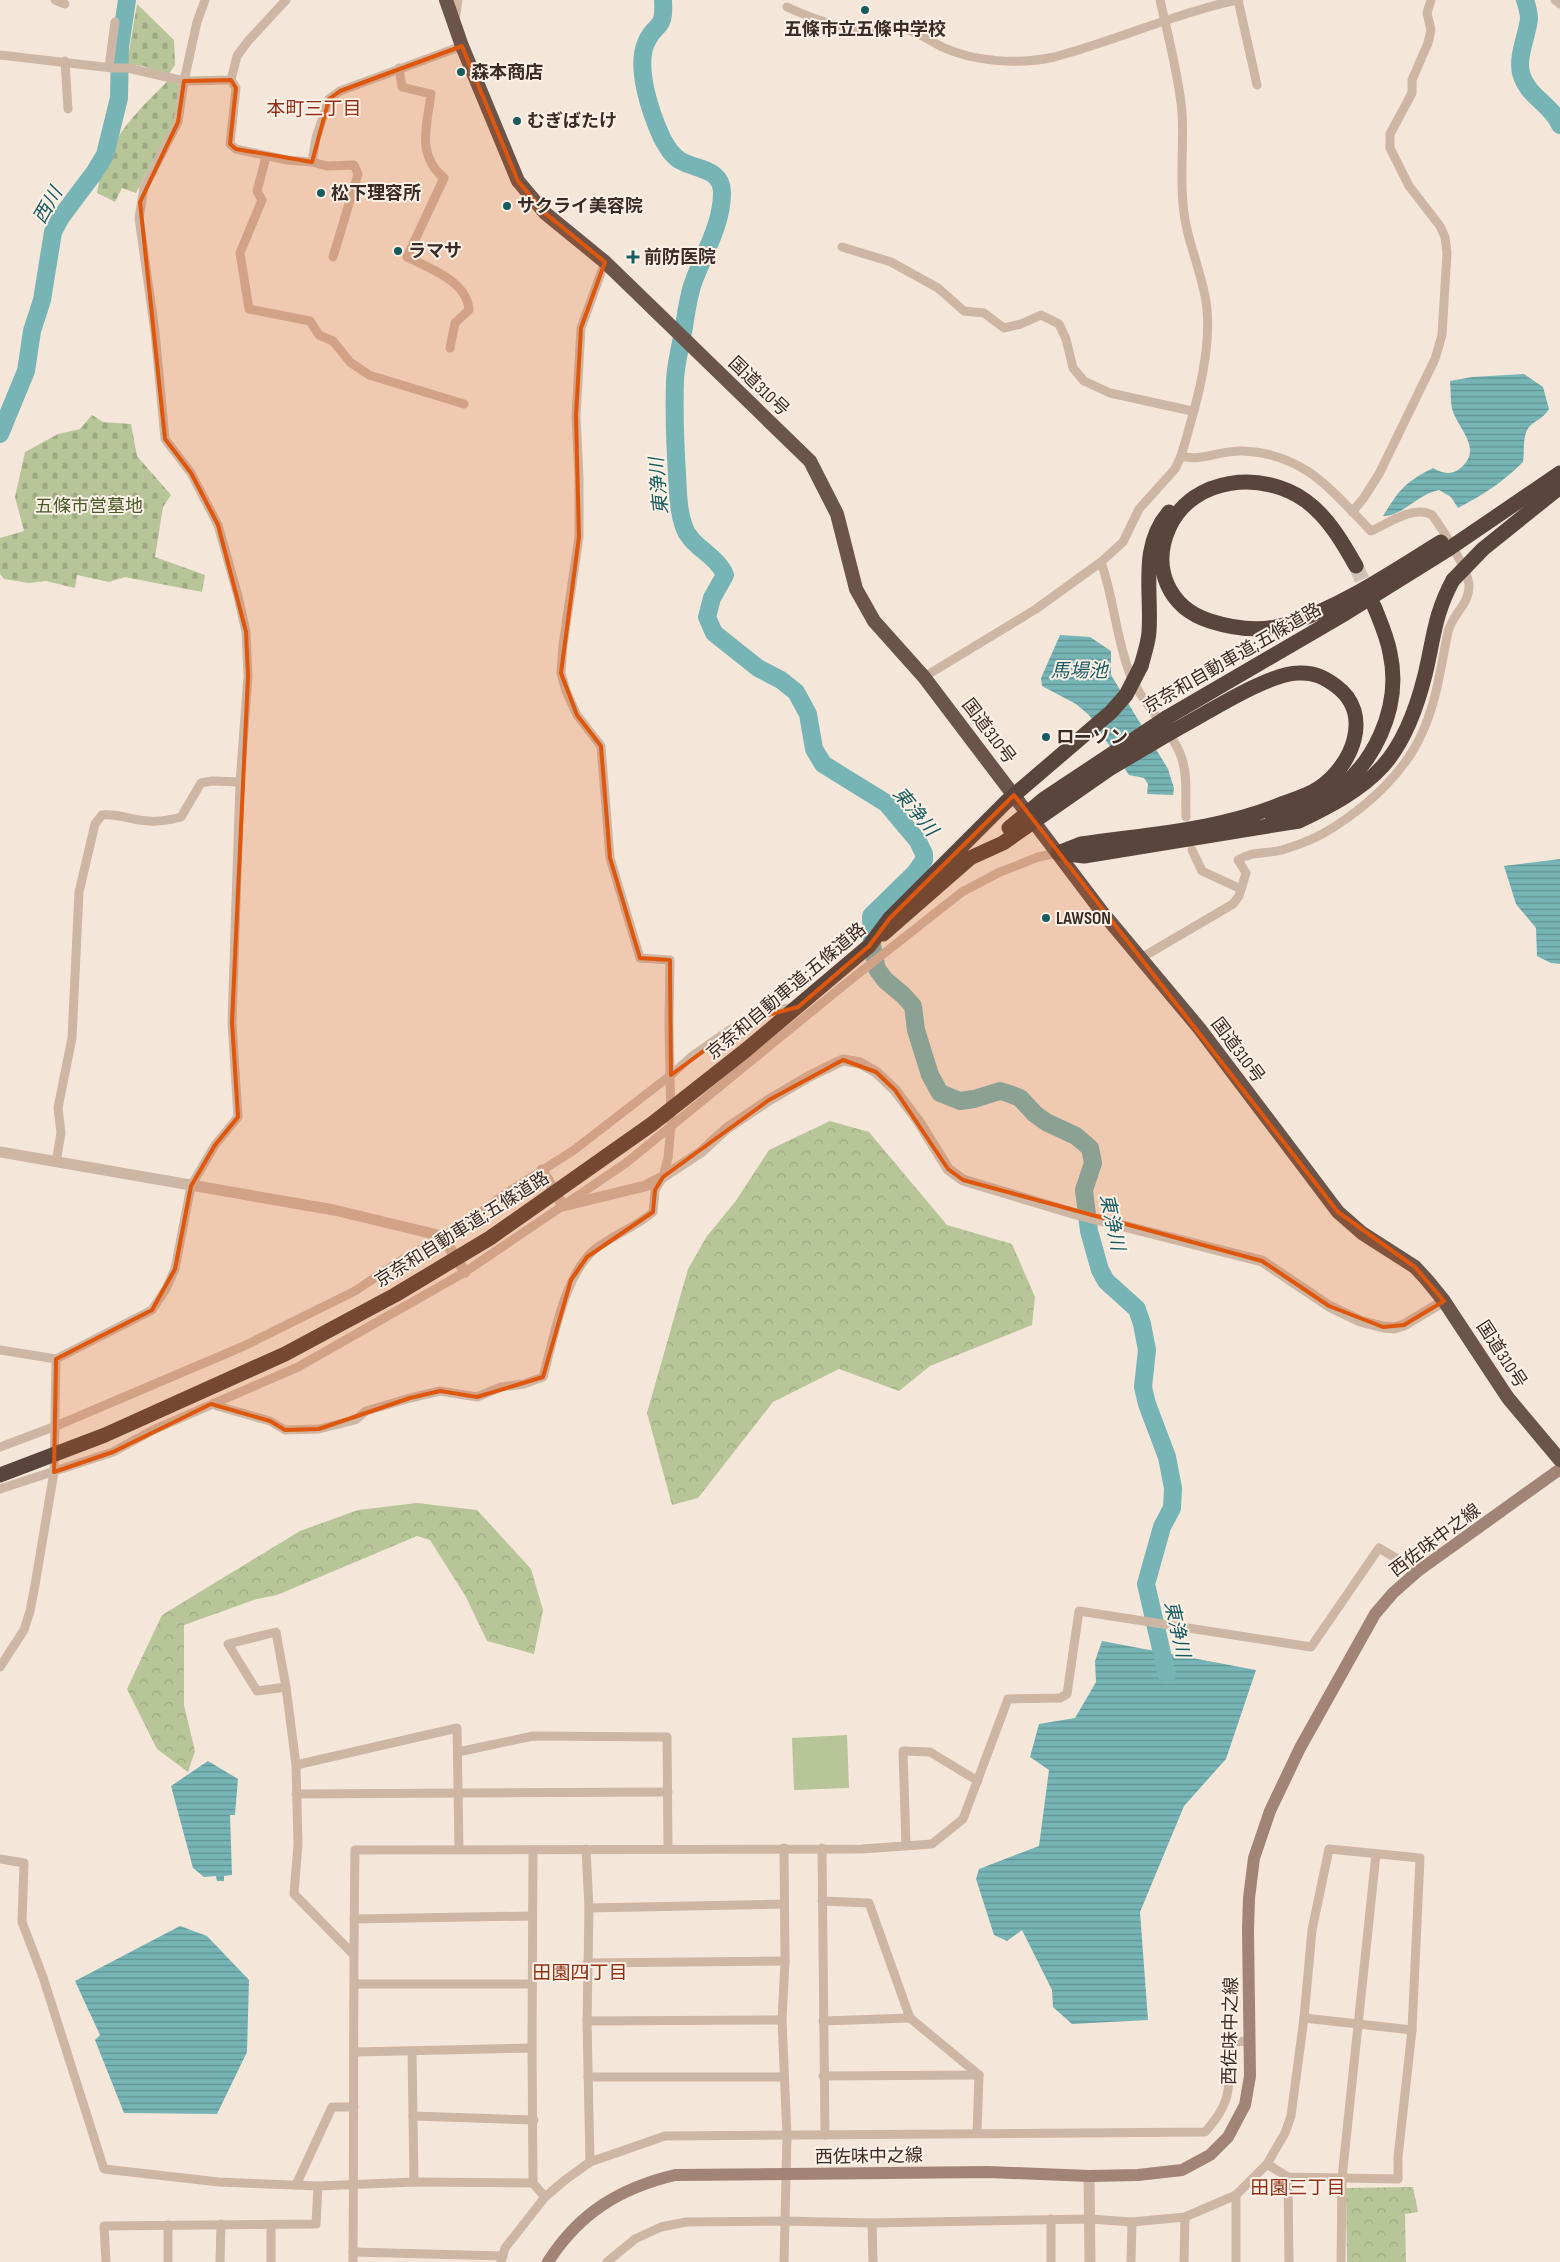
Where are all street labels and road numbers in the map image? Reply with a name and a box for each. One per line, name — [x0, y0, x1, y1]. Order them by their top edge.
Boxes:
street label: 国道310号 — [724, 352, 793, 420]
street label: 京奈和自動車道;五條道路 — [1140, 599, 1325, 718]
street label: 国道310号 — [957, 695, 1020, 768]
street label: 京奈和自動車道;五條道路 — [702, 919, 870, 1064]
street label: 国道310号 — [1206, 1014, 1269, 1087]
street label: 京奈和自動車道;五條道路 — [371, 1167, 553, 1292]
street label: 国道310号 — [1472, 1317, 1531, 1392]
street label: 西佐味中之線 — [1386, 1500, 1485, 1581]
street label: 西佐味中之線 — [1219, 1977, 1242, 2085]
street label: 西佐味中之線 — [815, 2145, 923, 2168]

